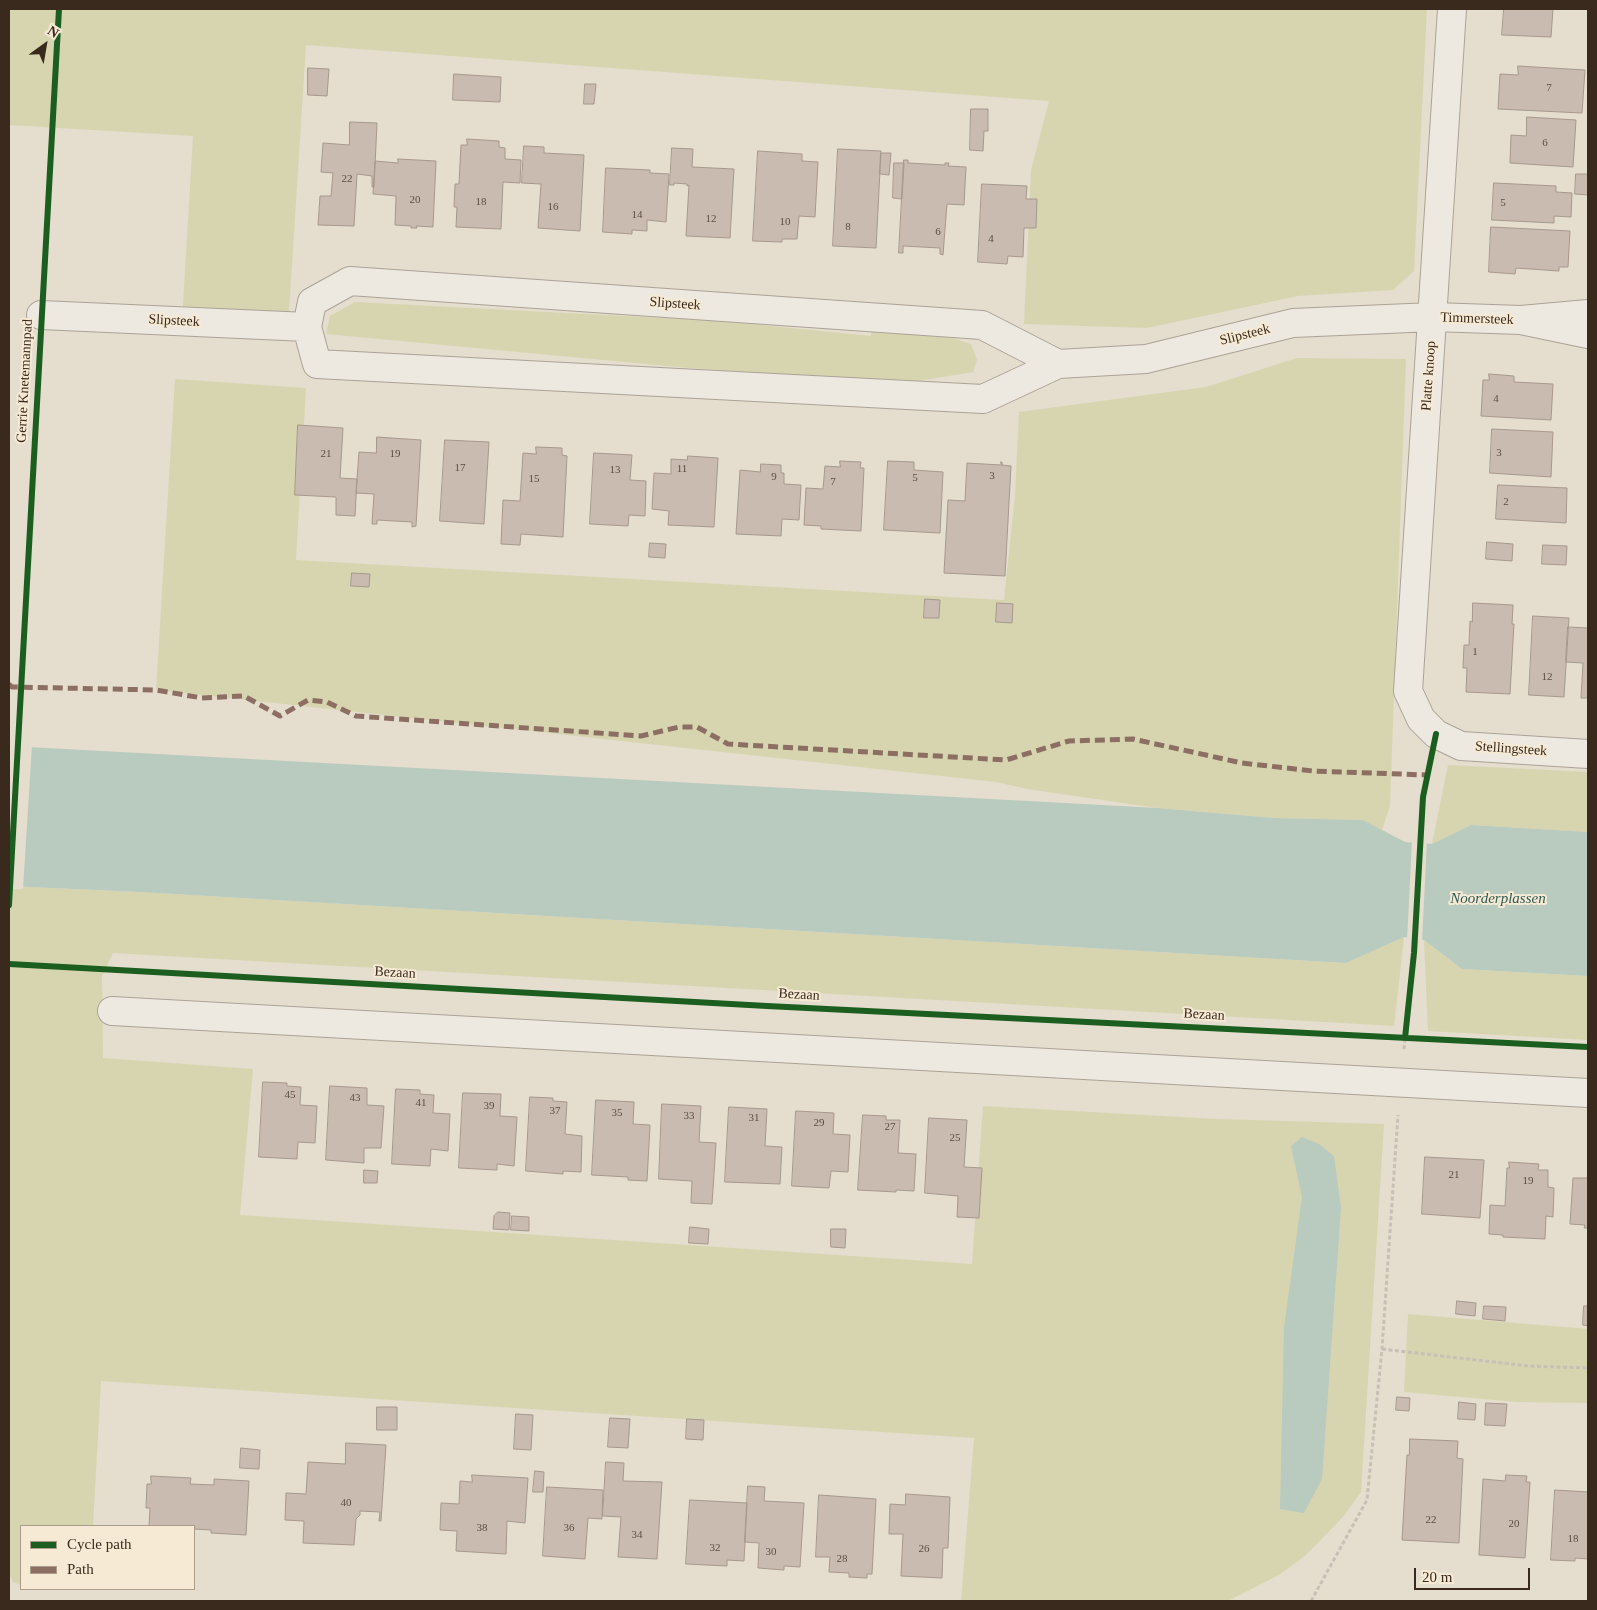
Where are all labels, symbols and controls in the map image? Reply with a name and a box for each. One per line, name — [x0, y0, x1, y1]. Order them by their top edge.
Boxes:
north arrow — [20, 20, 70, 70]
text: N — [45, 23, 61, 41]
house number: 7 — [1546, 81, 1552, 95]
house number: 6 — [1542, 136, 1548, 150]
house number: 22 — [342, 172, 352, 186]
house number: 20 — [410, 193, 420, 207]
house number: 18 — [476, 195, 486, 209]
house number: 5 — [1500, 196, 1506, 210]
house number: 16 — [548, 200, 558, 214]
house number: 14 — [632, 208, 642, 222]
house number: 12 — [706, 212, 716, 226]
house number: 10 — [780, 215, 790, 229]
house number: 8 — [845, 220, 851, 234]
house number: 6 — [935, 225, 941, 239]
house number: 4 — [988, 232, 994, 246]
street label: Slipsteek — [649, 294, 701, 314]
street label: Timmersteek — [1440, 309, 1514, 329]
street label: Slipsteek — [148, 311, 200, 331]
street label: Gerrie Knetemannpad — [13, 319, 37, 443]
street label: Slipsteek — [1218, 321, 1272, 349]
street label: Platte knoop — [1418, 340, 1440, 412]
house number: 4 — [1493, 392, 1499, 406]
house number: 3 — [1496, 446, 1502, 460]
house number: 21 — [321, 447, 332, 461]
house number: 19 — [390, 447, 400, 461]
house number: 17 — [454, 461, 466, 475]
house number: 11 — [677, 462, 687, 476]
house number: 13 — [610, 463, 620, 477]
house number: 3 — [989, 469, 995, 483]
house number: 9 — [771, 470, 777, 484]
house number: 5 — [912, 471, 918, 485]
house number: 15 — [528, 472, 540, 486]
house number: 7 — [830, 475, 836, 489]
house number: 2 — [1503, 495, 1509, 509]
house number: 1 — [1472, 645, 1478, 659]
house number: 12 — [1541, 670, 1552, 684]
street label: Stellingsteek — [1474, 738, 1548, 760]
water label: Noorderplassen — [1450, 890, 1546, 908]
street label: Bezaan — [374, 964, 416, 982]
street label: Bezaan — [778, 986, 820, 1004]
street label: Bezaan — [1183, 1006, 1225, 1024]
house number: 45 — [284, 1088, 296, 1102]
house number: 43 — [350, 1091, 360, 1105]
house number: 41 — [416, 1096, 426, 1110]
house number: 39 — [484, 1099, 494, 1113]
house number: 37 — [550, 1104, 560, 1118]
house number: 35 — [612, 1106, 622, 1120]
house number: 33 — [684, 1109, 694, 1123]
house number: 31 — [749, 1111, 760, 1125]
house number: 29 — [814, 1116, 824, 1130]
house number: 27 — [884, 1120, 896, 1134]
house number: 25 — [950, 1131, 960, 1145]
house number: 21 — [1448, 1168, 1460, 1182]
house number: 19 — [1522, 1174, 1534, 1188]
house number: 40 — [341, 1496, 352, 1510]
house number: 22 — [1425, 1513, 1436, 1527]
house number: 20 — [1508, 1517, 1520, 1531]
house number: 38 — [477, 1521, 488, 1535]
house number: 36 — [564, 1521, 574, 1535]
legend — [20, 1525, 195, 1590]
house number: 34 — [632, 1528, 642, 1542]
house number: 18 — [1568, 1532, 1579, 1546]
text: Cycle path — [67, 1536, 132, 1552]
house number: 32 — [710, 1541, 720, 1555]
house number: 26 — [919, 1542, 930, 1556]
house number: 30 — [766, 1545, 776, 1559]
house number: 28 — [836, 1552, 848, 1566]
scale bar — [1417, 1558, 1533, 1590]
text: Path — [67, 1561, 94, 1577]
text: 20 m — [1422, 1569, 1452, 1585]

